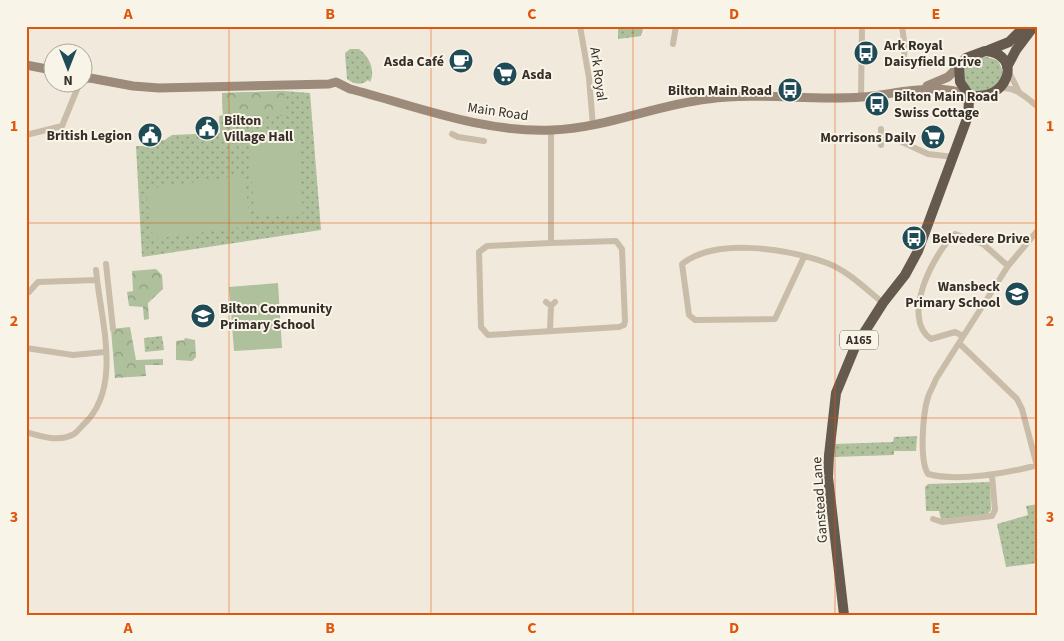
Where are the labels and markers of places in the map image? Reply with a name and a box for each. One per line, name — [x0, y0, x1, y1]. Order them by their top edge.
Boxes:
place label: Ark Royal Daisyfield Drive — [883, 36, 981, 72]
bus stop icon: Ark Royal Daisyfield Drive — [853, 40, 879, 66]
cafe icon: Asda Café — [448, 48, 474, 74]
place label: Asda Café — [383, 52, 444, 72]
supermarket icon: Asda — [492, 61, 518, 87]
place label: Asda — [521, 65, 552, 85]
bus stop icon: Bilton Main Road — [777, 77, 803, 103]
place label: Bilton Main Road — [668, 81, 772, 101]
place label: Bilton Main Road Swiss Cottage — [894, 87, 998, 123]
bus stop icon: Bilton Main Road Swiss Cottage — [864, 91, 890, 117]
place label: Bilton Village Hall — [223, 111, 293, 147]
public building icon: Bilton Village Hall — [194, 115, 220, 141]
public building icon: British Legion — [137, 122, 163, 148]
supermarket icon: Morrisons Daily — [920, 124, 946, 150]
place label: British Legion — [47, 126, 132, 146]
place label: Morrisons Daily — [820, 128, 917, 148]
bus stop icon: Belvedere Drive — [901, 225, 927, 251]
place label: Belvedere Drive — [932, 229, 1030, 249]
place label: Wansbeck Primary School — [905, 277, 1000, 313]
school or university icon: Wansbeck Primary School — [1004, 281, 1030, 307]
place label: Bilton Community Primary School — [220, 299, 333, 335]
school or university icon: Bilton Community Primary School — [190, 303, 216, 329]

